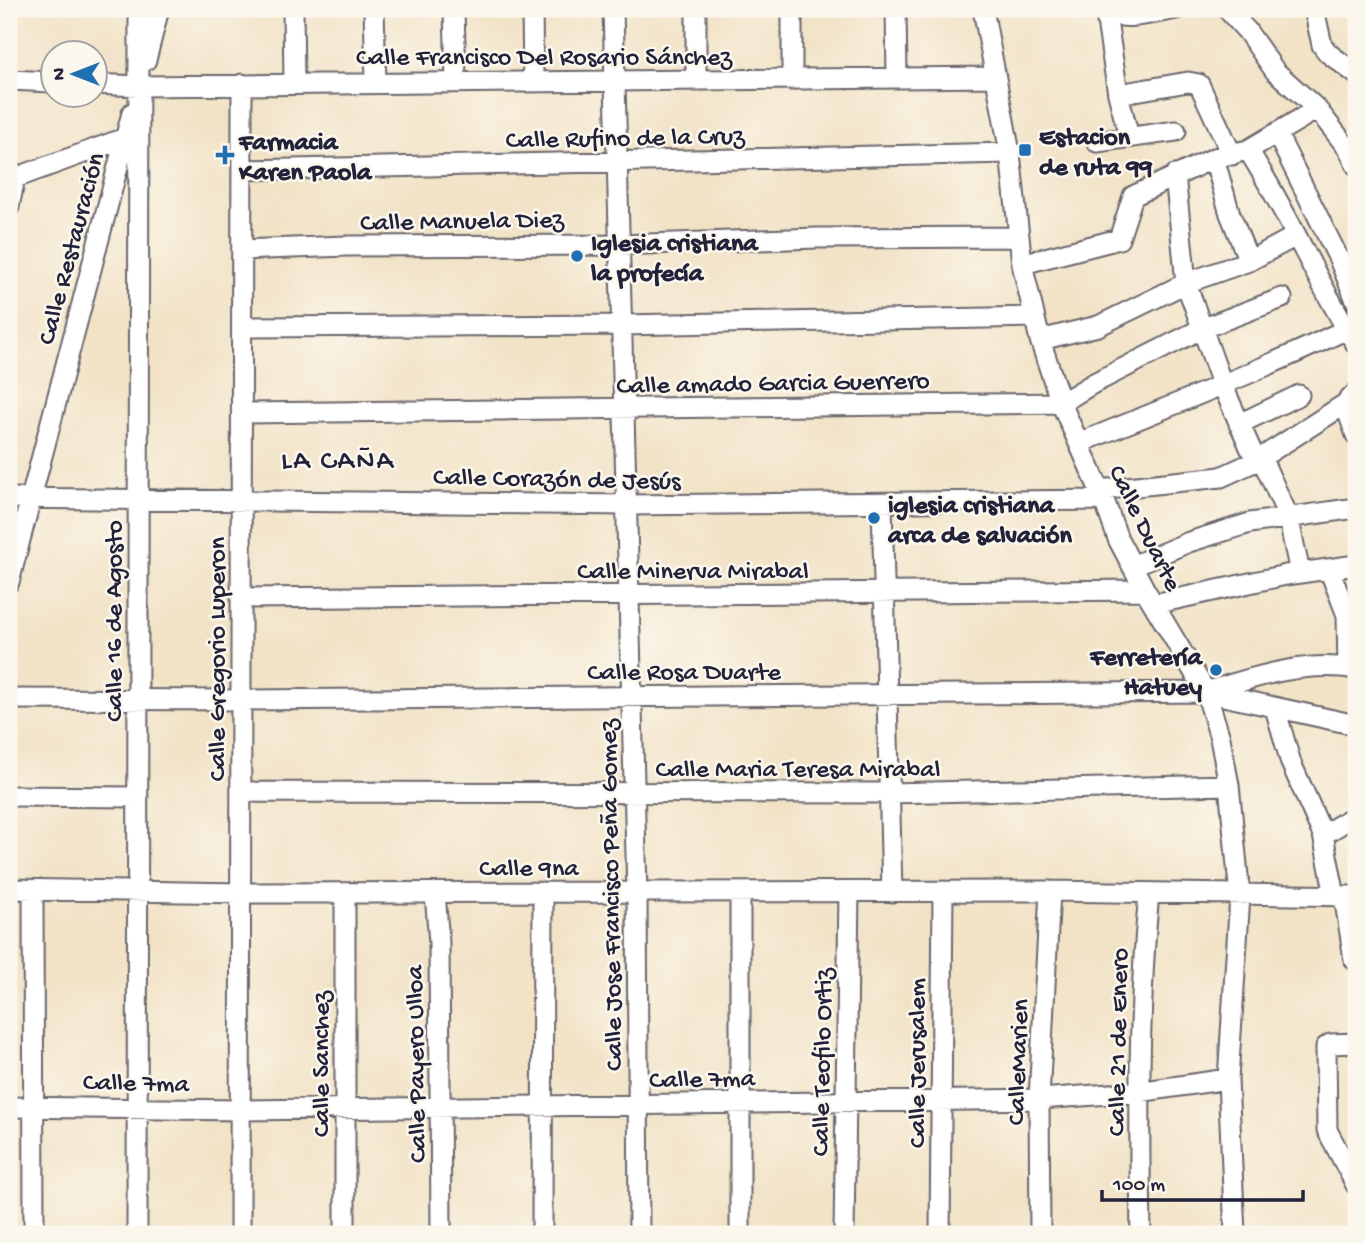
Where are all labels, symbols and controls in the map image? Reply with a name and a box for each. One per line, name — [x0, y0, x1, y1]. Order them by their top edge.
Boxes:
north arrow — [38, 38, 108, 108]
street label: Calle Francisco Del Rosario Sánchez — [356, 44, 733, 75]
text: N — [49, 68, 72, 80]
street label: Calle Rufino de la Cruz — [505, 123, 746, 158]
place label: Estacion de ruta 99 — [1039, 124, 1152, 185]
place label: Farmacia Karen Paola — [238, 129, 373, 190]
marker: Estacion de ruta 99 — [1017, 142, 1033, 158]
marker: Farmacia Karen Paola — [217, 147, 233, 163]
street label: Calle Restauración — [33, 149, 114, 349]
street label: Calle Manuela Diez — [360, 206, 566, 241]
place label: Iglesia cristiana la profecía — [590, 230, 759, 291]
marker: Iglesia cristiana la profecía — [569, 248, 585, 264]
street label: Calle amado Garcia Guerrero — [616, 367, 930, 404]
district label: LA CAÑA — [281, 446, 395, 479]
street label: Calle Duarte — [1099, 461, 1187, 598]
street label: Calle Corazón de Jesús — [433, 464, 682, 499]
place label: iglesia cristiana arca de salvación — [887, 492, 1072, 553]
marker: iglesia cristiana arca de salvación — [866, 510, 882, 526]
street label: Calle 16 de Agosto — [101, 520, 132, 722]
street label: Calle Gregorio Luperon — [204, 536, 235, 781]
street label: Calle Minerva Mirabal — [577, 558, 809, 589]
place label: Ferretería Hatuey — [1089, 644, 1204, 705]
street label: Calle Rosa Duarte — [587, 659, 781, 690]
marker: Ferretería Hatuey — [1208, 662, 1224, 678]
street label: Calle Jose Francisco Peña Gomez — [595, 717, 632, 1071]
street label: Calle Maria Teresa Mirabal — [656, 756, 940, 787]
street label: Calle 9na — [479, 855, 580, 886]
street label: Calle 21 de Enero — [1103, 948, 1138, 1137]
street label: Calle Payero Ulloa — [401, 963, 436, 1163]
street label: Calle Teofilo Ortiz — [807, 966, 842, 1156]
street label: Calle Jerusalem — [904, 978, 935, 1148]
street label: Calle Sanchez — [308, 989, 339, 1137]
street label: CalleMarien — [1003, 998, 1038, 1126]
street label: Calle 7ma — [649, 1065, 757, 1098]
street label: Calle 7ma — [83, 1069, 191, 1102]
scale bar — [1102, 1159, 1304, 1203]
text: 100 m — [1112, 1174, 1165, 1199]

